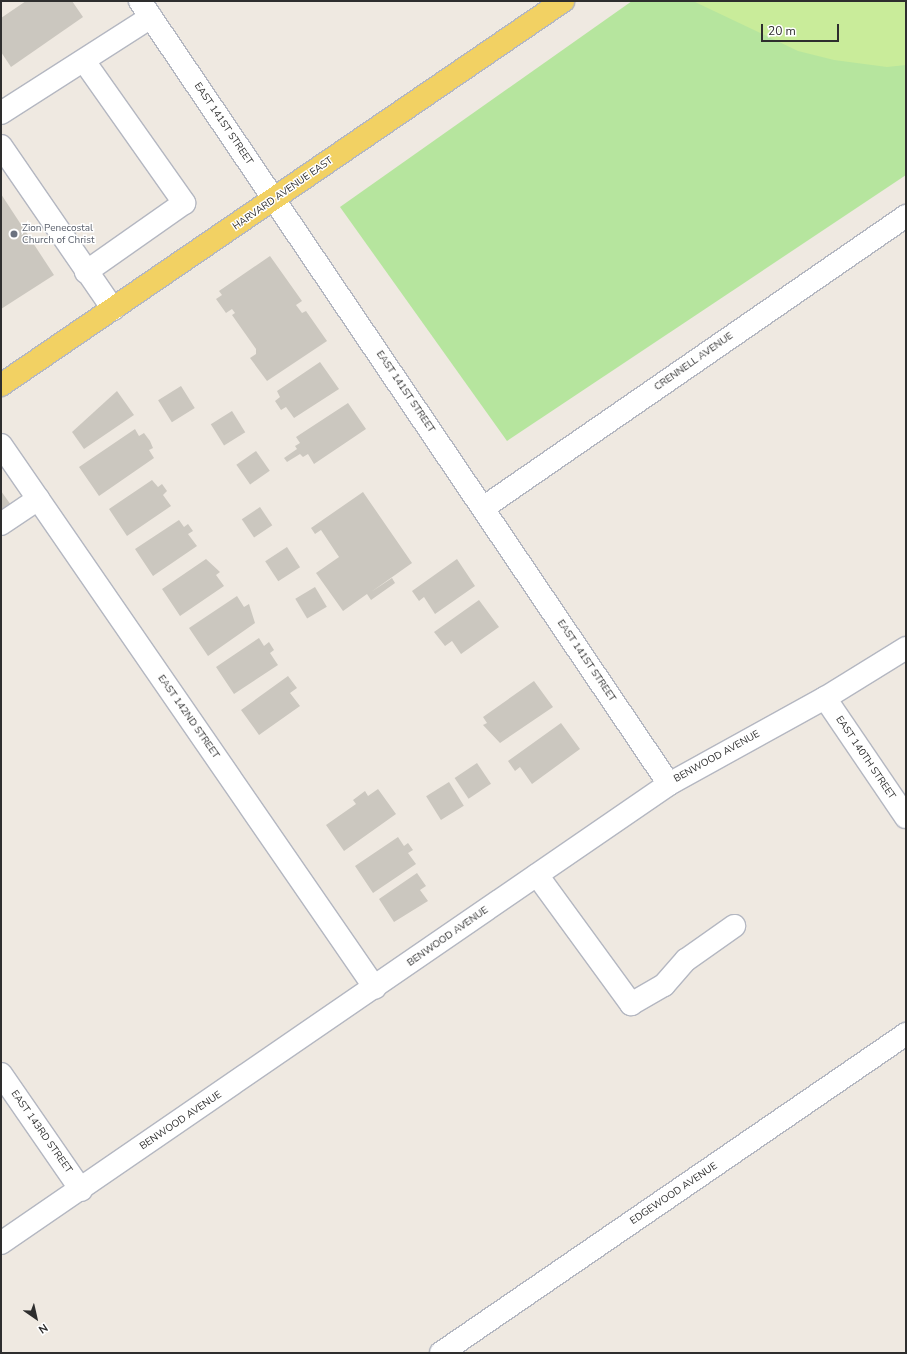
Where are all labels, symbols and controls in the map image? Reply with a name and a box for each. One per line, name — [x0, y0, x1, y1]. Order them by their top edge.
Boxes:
scale bar — [763, 16, 841, 42]
text: 20 m — [768, 23, 796, 39]
street label: EAST 141ST STREET — [191, 81, 255, 167]
street label: HARVARD AVENUE EAST — [231, 155, 335, 233]
place label: Zion Penecostal Church of Christ — [22, 222, 94, 246]
marker: Zion Penecostal Church of Christ — [9, 229, 19, 239]
street label: CRENNELL AVENUE — [652, 330, 736, 394]
street label: EAST 141ST STREET — [373, 349, 437, 435]
street label: EAST 141ST STREET — [554, 618, 618, 704]
street label: EAST 142ND STREET — [155, 673, 221, 761]
street label: EAST 140TH STREET — [833, 714, 897, 802]
street label: BENWOOD AVENUE — [672, 728, 762, 786]
street label: BENWOOD AVENUE — [405, 905, 491, 969]
street label: EAST 143RD STREET — [8, 1088, 74, 1176]
street label: BENWOOD AVENUE — [138, 1089, 224, 1153]
street label: EDGEWOOD AVENUE — [628, 1160, 720, 1228]
north arrow — [16, 1298, 56, 1338]
text: N — [35, 1320, 51, 1337]

